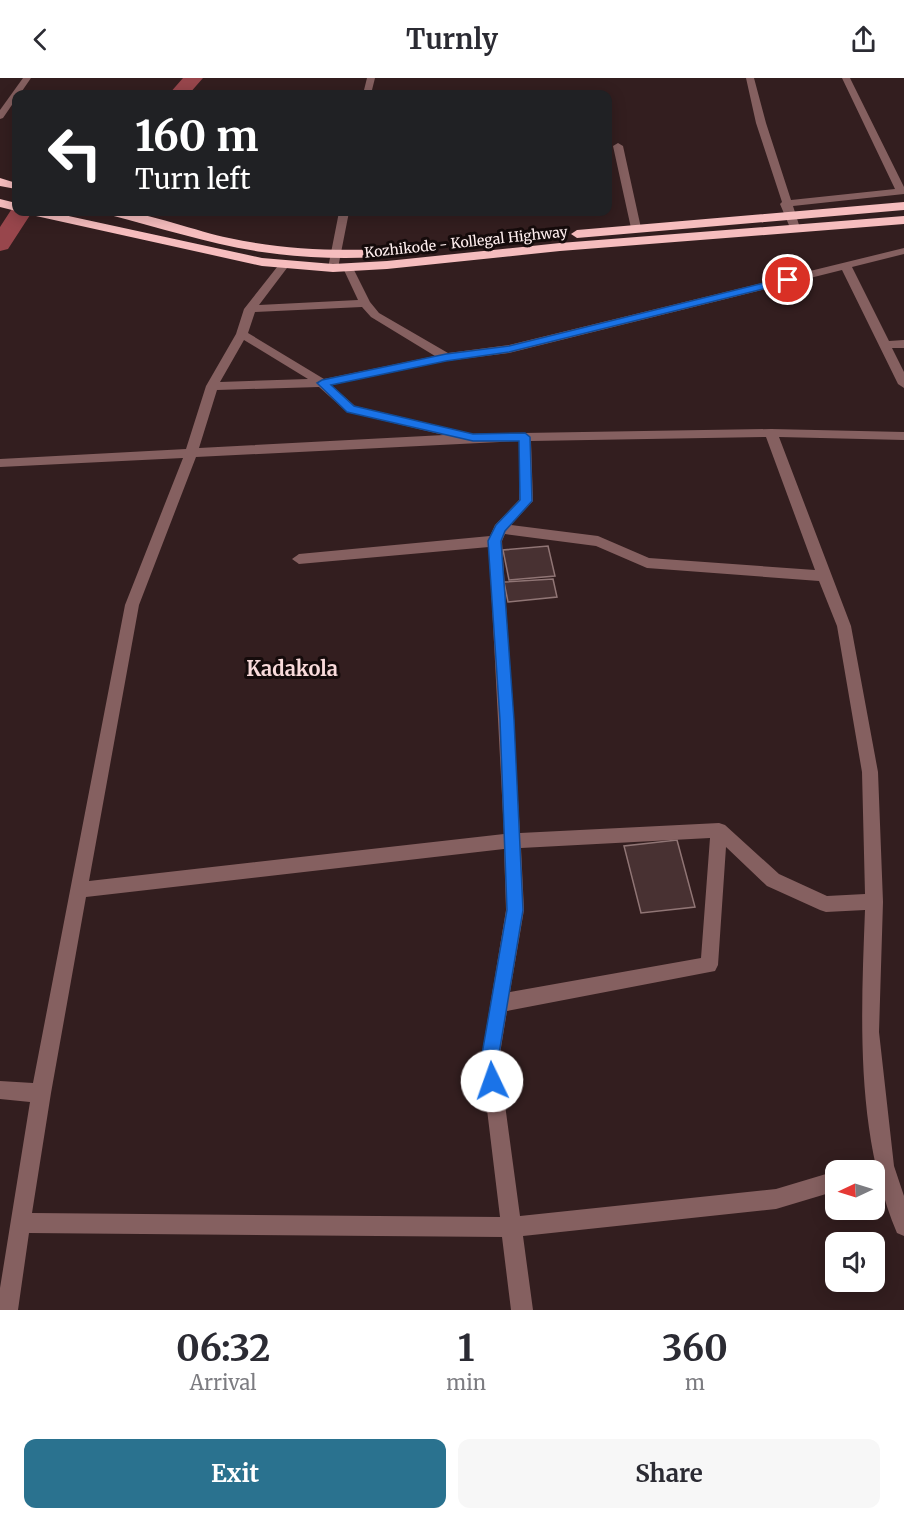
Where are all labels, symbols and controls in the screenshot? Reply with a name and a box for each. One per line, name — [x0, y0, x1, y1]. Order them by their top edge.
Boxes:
text: Turnly — [406, 22, 498, 56]
icon: back — [24, 23, 57, 56]
icon: share — [847, 23, 880, 56]
text: 160 m — [135, 110, 259, 162]
icon: left — [36, 114, 114, 192]
text: Turn left — [135, 162, 250, 196]
street label: Kozhikode - Kollegal Highway — [363, 222, 569, 262]
pin — [762, 254, 813, 305]
icon: arrive — [771, 263, 804, 296]
district label: Kadakola — [246, 656, 338, 681]
position arrow — [460, 1049, 524, 1113]
north arrow — [825, 1160, 885, 1220]
map controls — [825, 1160, 885, 1292]
button: sound — [825, 1232, 885, 1292]
text: 06:32 — [176, 1326, 270, 1371]
text: 1 — [458, 1326, 474, 1371]
text: 360 — [662, 1326, 728, 1371]
text: Arrival — [190, 1370, 257, 1395]
text: min — [446, 1370, 486, 1395]
text: m — [685, 1370, 705, 1395]
button: Exit — [24, 1439, 446, 1508]
button: Share — [458, 1439, 880, 1508]

